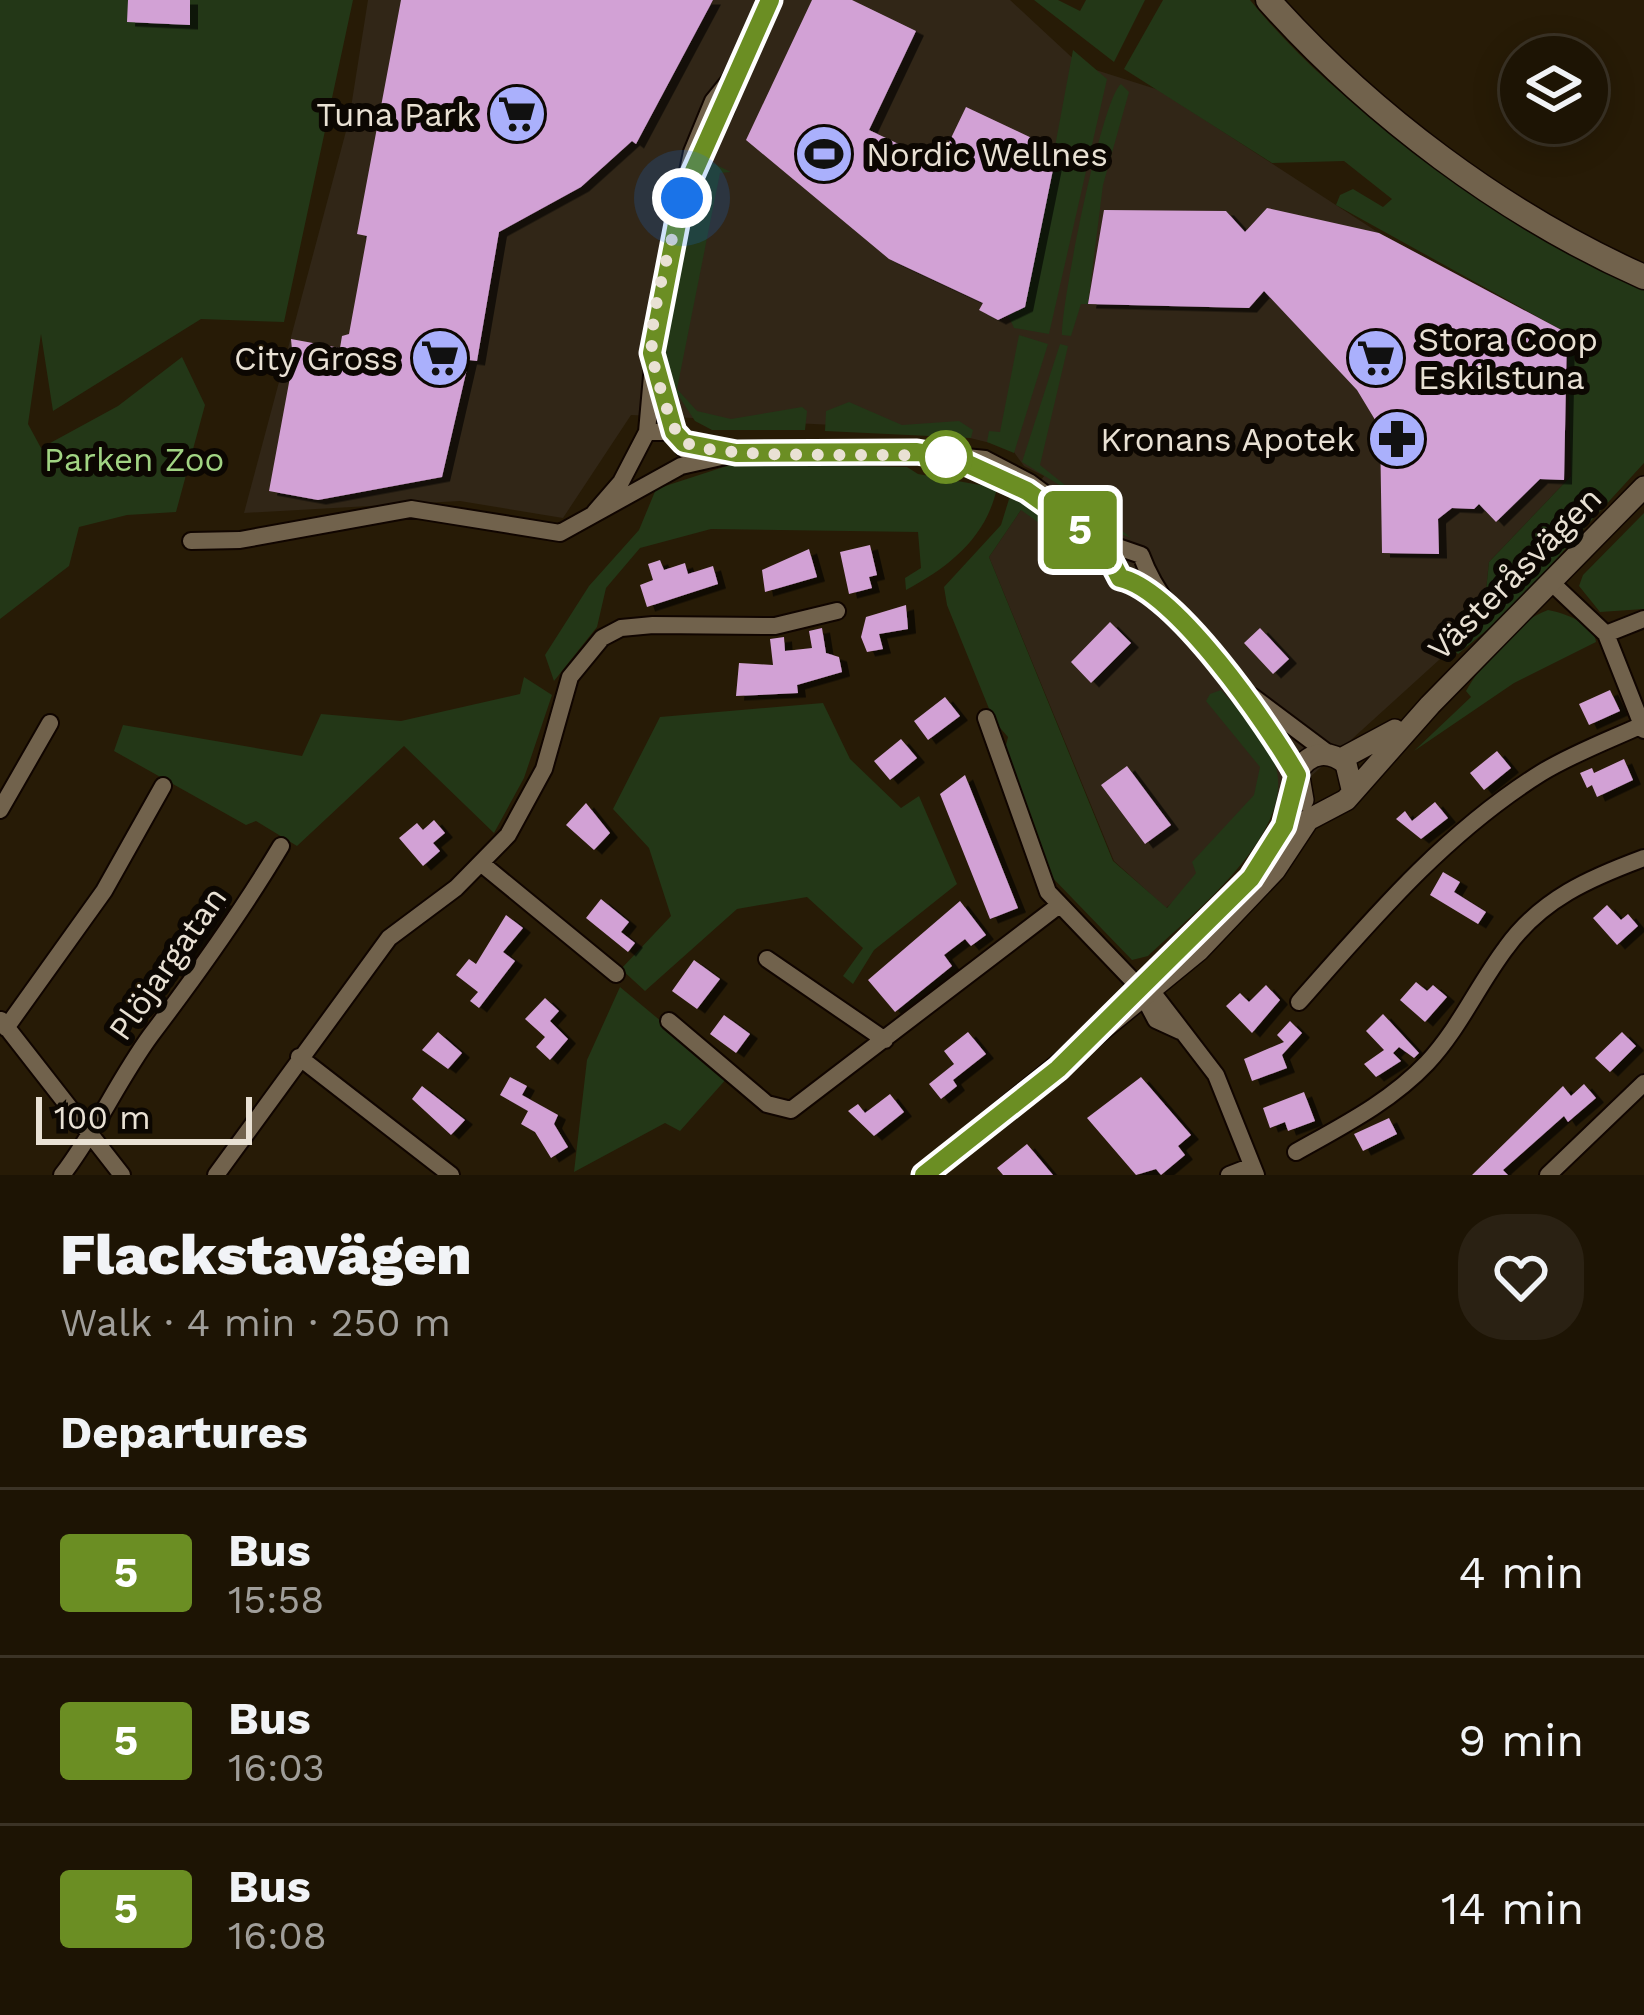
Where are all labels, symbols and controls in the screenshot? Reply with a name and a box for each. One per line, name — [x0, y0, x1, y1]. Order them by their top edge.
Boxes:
map controls — [1500, 36, 1608, 144]
button: layers — [1500, 36, 1608, 144]
supermarket icon: Tuna Park — [486, 83, 548, 145]
place label: Tuna Park — [316, 95, 475, 134]
sports icon: Nordic Wellnes — [793, 123, 855, 185]
place label: Nordic Wellnes — [866, 135, 1108, 174]
your location — [652, 168, 712, 228]
place label: Stora Coop Eskilstuna — [1418, 320, 1598, 397]
supermarket icon: City Gross — [409, 327, 471, 389]
supermarket icon: Stora Coop Eskilstuna — [1345, 327, 1407, 389]
place label: City Gross — [234, 339, 398, 378]
pharmacy icon: Kronans Apotek — [1366, 408, 1428, 470]
place label: Kronans Apotek — [1100, 420, 1355, 459]
unlabelled marker — [921, 432, 971, 482]
park label: Parken Zoo — [44, 440, 224, 479]
street label: Västeråsvägen — [1419, 478, 1609, 668]
line badge: 5 — [1041, 491, 1119, 569]
text: 5 — [1068, 505, 1092, 554]
street label: Plöjargatan — [100, 879, 235, 1048]
scale bar — [36, 1091, 252, 1144]
text: 100 m — [54, 1098, 151, 1137]
button: heart — [1458, 1214, 1584, 1340]
text: Flackstavägen — [60, 1221, 472, 1288]
text: Walk · 4 min · 250 m — [60, 1300, 451, 1345]
text: Departures — [60, 1406, 308, 1459]
text: Bus — [228, 1524, 311, 1577]
text: 4 min — [1458, 1546, 1584, 1599]
text: 5 — [114, 1548, 138, 1597]
text: 15:58 — [228, 1577, 324, 1622]
text: Bus — [228, 1692, 311, 1745]
text: 9 min — [1458, 1714, 1584, 1767]
text: 5 — [114, 1716, 138, 1765]
text: 16:03 — [228, 1745, 325, 1790]
text: Bus — [228, 1860, 311, 1913]
text: 14 min — [1441, 1882, 1584, 1935]
text: 5 — [114, 1884, 138, 1933]
text: 16:08 — [228, 1913, 327, 1958]

